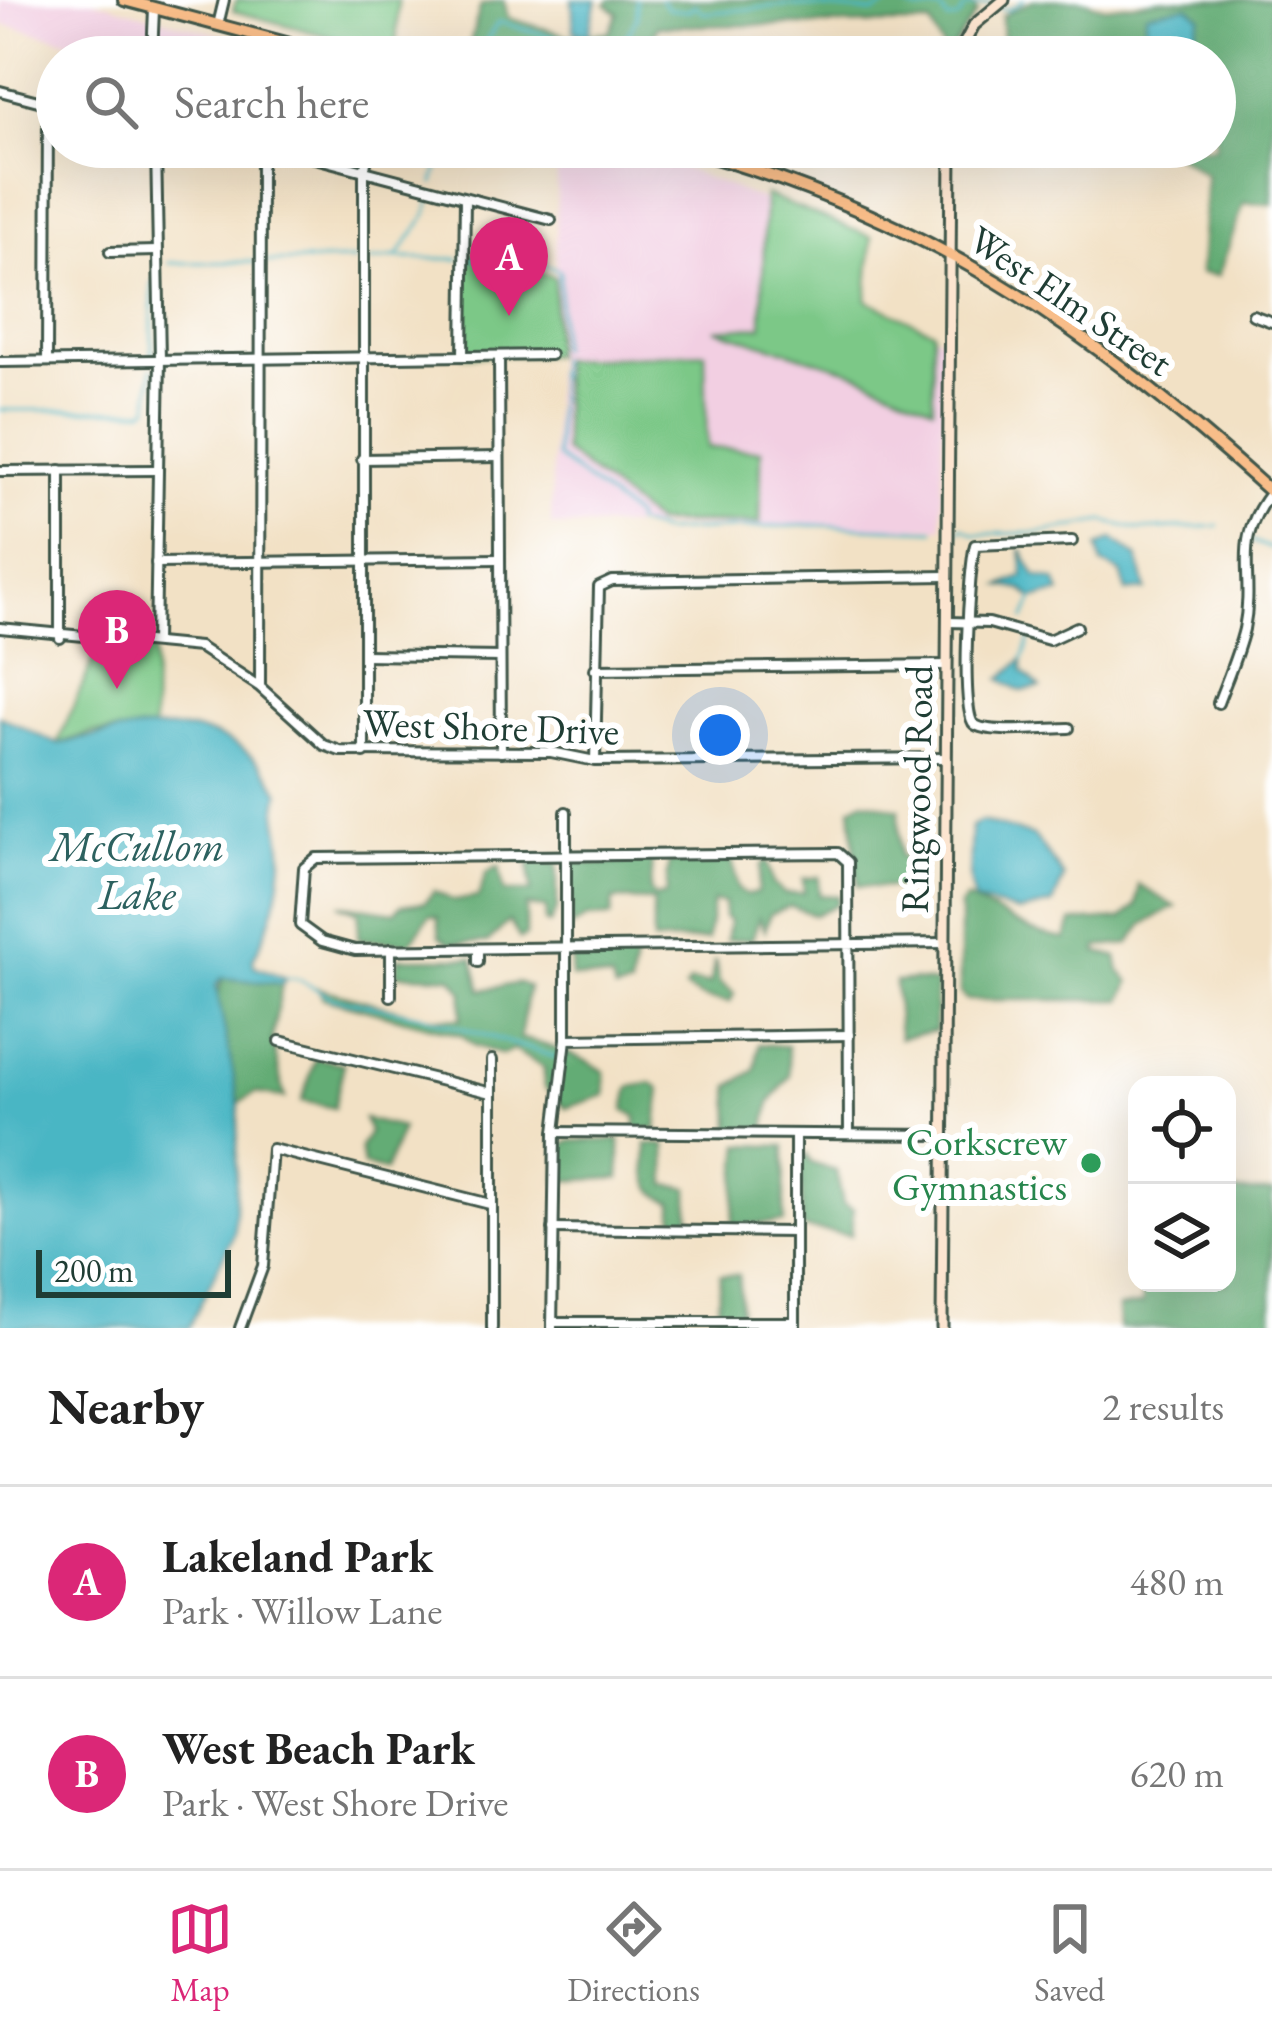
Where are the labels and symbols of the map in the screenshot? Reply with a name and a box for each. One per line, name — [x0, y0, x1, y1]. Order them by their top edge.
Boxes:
street label: West Elm Street — [959, 214, 1182, 387]
pin: A — [470, 217, 548, 316]
pin: B — [78, 590, 156, 689]
street label: Ringwood Road — [889, 664, 944, 914]
street label: West Shore Drive — [362, 697, 620, 756]
your location — [690, 705, 750, 765]
water label: McCullom Lake — [47, 819, 224, 922]
place label: Corkscrew Gymnastics — [892, 1116, 1067, 1212]
marker: Corkscrew Gymnastics — [1078, 1150, 1104, 1176]
scale bar — [36, 1244, 231, 1297]

